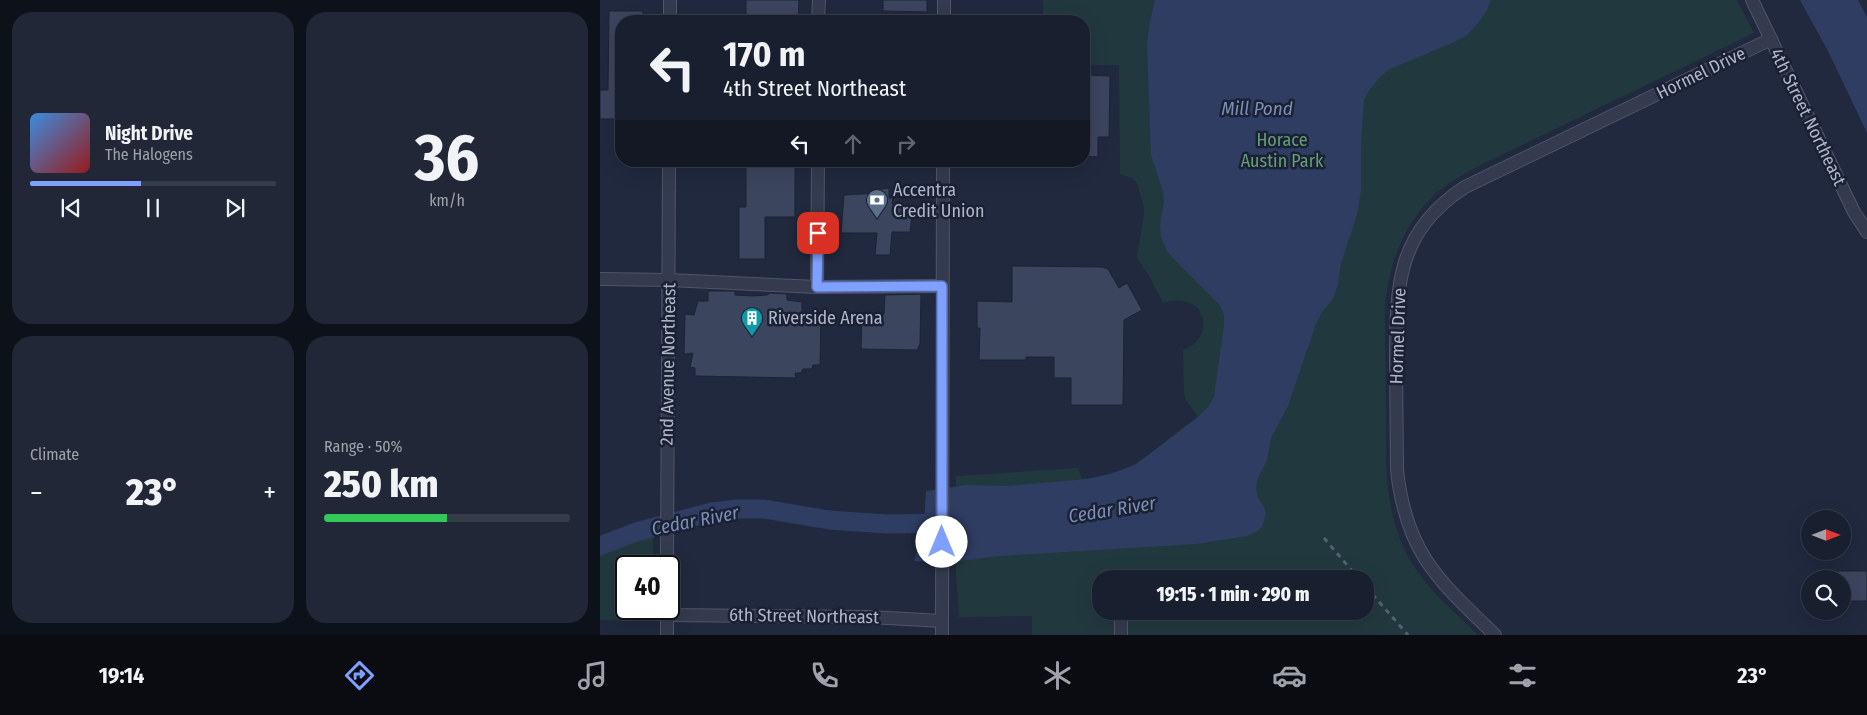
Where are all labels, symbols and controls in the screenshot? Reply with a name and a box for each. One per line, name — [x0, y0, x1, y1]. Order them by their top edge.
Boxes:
text: 170 m — [723, 33, 806, 75]
icon: left — [640, 35, 705, 100]
street label: Hormel Drive — [1653, 42, 1749, 104]
street label: 4th Street Northeast — [1765, 45, 1851, 189]
text: 4th Street Northeast — [723, 75, 906, 102]
water label: Mill Pond — [1221, 97, 1293, 120]
text: 36 — [415, 119, 479, 197]
text: Night Drive — [105, 122, 193, 145]
park label: Horace Austin Park — [1241, 129, 1324, 172]
icon: left — [786, 130, 814, 158]
icon: ahead — [839, 130, 867, 158]
icon: right — [892, 130, 920, 158]
text: The Halogens — [105, 145, 193, 164]
place label: Accentra Credit Union — [893, 179, 984, 222]
bank icon: Accentra Credit Union — [865, 188, 889, 219]
text: km/h — [429, 191, 465, 210]
icon: previous — [57, 194, 85, 222]
icon: pause — [139, 194, 167, 222]
icon: next — [221, 194, 249, 222]
pin — [797, 212, 839, 254]
icon: arrive — [804, 219, 832, 247]
street label: 2nd Avenue Northeast — [656, 282, 680, 446]
street label: Hormel Drive — [1385, 287, 1411, 385]
building icon: Riverside Arena — [740, 306, 764, 337]
place label: Riverside Arena — [768, 307, 883, 329]
text: Range · 50% — [324, 437, 403, 456]
text: Climate — [30, 445, 79, 464]
text: 250 km — [324, 461, 438, 507]
text: 23° — [126, 469, 180, 515]
text: − — [30, 476, 43, 509]
text: + — [263, 476, 276, 509]
water label: Cedar River — [1067, 491, 1159, 528]
water label: Cedar River — [650, 501, 742, 540]
north arrow — [1801, 510, 1851, 560]
map controls — [1801, 510, 1851, 620]
position arrow — [915, 515, 967, 567]
speed limit sign: 40 — [615, 555, 680, 620]
button: search — [1801, 570, 1851, 620]
text: 19:15 · 1 min · 290 m — [1157, 583, 1309, 606]
street label: 6th Street Northeast — [729, 604, 879, 628]
icon: directions — [342, 658, 377, 693]
icon: music — [575, 658, 610, 693]
icon: phone — [807, 658, 842, 693]
icon: climate — [1040, 658, 1075, 693]
icon: car — [1272, 658, 1307, 693]
icon: filters — [1505, 658, 1540, 693]
text: 19:14 — [99, 662, 144, 689]
text: 23° — [1737, 662, 1768, 689]

